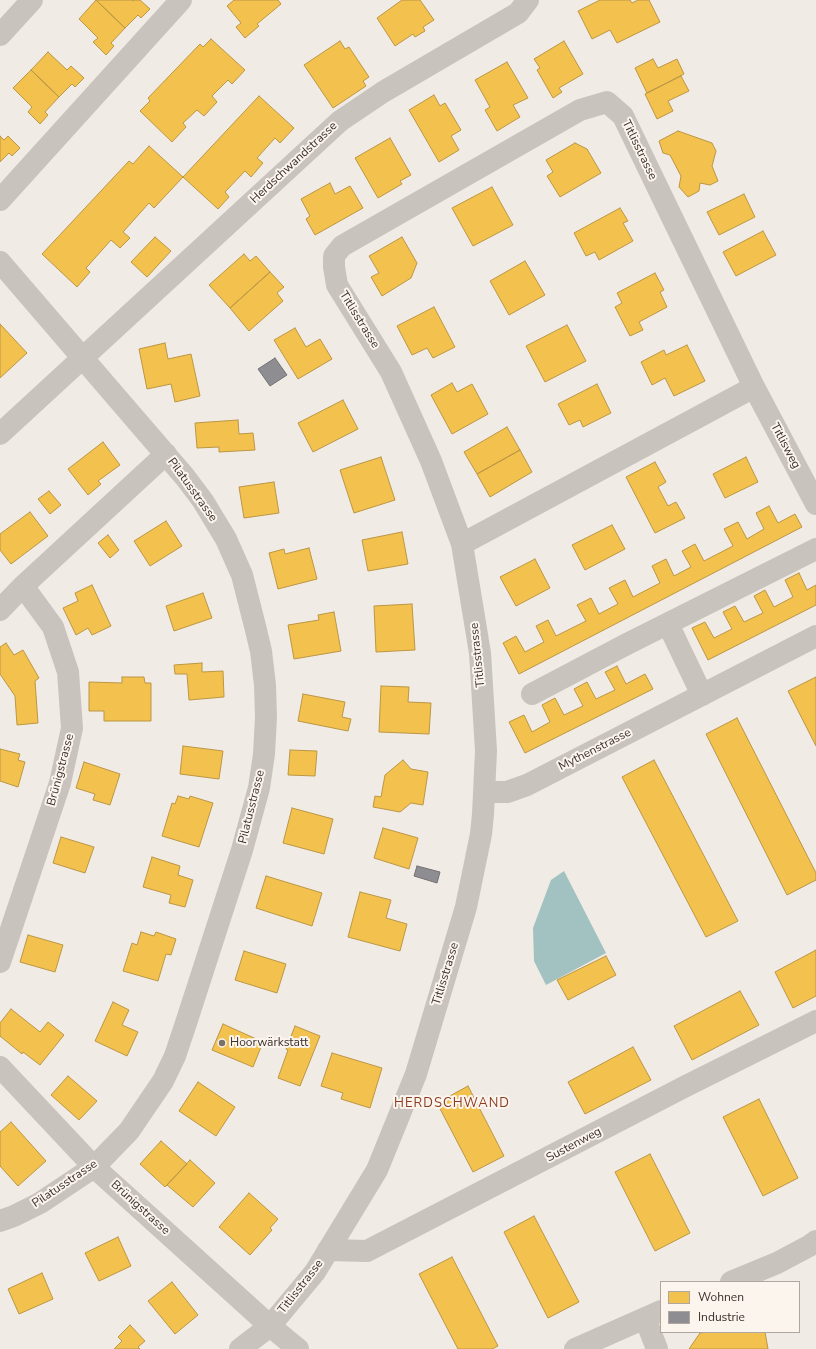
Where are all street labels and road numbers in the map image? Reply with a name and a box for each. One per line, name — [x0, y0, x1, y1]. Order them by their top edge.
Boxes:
street label: Titlisstrasse — [618, 118, 660, 182]
street label: Herdschwandstrasse — [248, 119, 340, 207]
street label: Titlisstrasse — [336, 289, 382, 351]
street label: Titlisweg — [767, 421, 803, 471]
street label: Pilatusstrasse — [164, 455, 220, 525]
street label: Titlisstrasse — [467, 622, 489, 688]
street label: Mythenstrasse — [556, 726, 634, 774]
street label: Brünigstrasse — [44, 732, 78, 808]
street label: Pilatusstrasse — [236, 769, 268, 845]
street label: Titlisstrasse — [430, 941, 462, 1007]
street label: Sustenweg — [544, 1124, 604, 1166]
street label: Pilatusstrasse — [30, 1157, 100, 1211]
street label: Brünigstrasse — [108, 1178, 172, 1238]
street label: Titlisstrasse — [275, 1257, 327, 1317]

